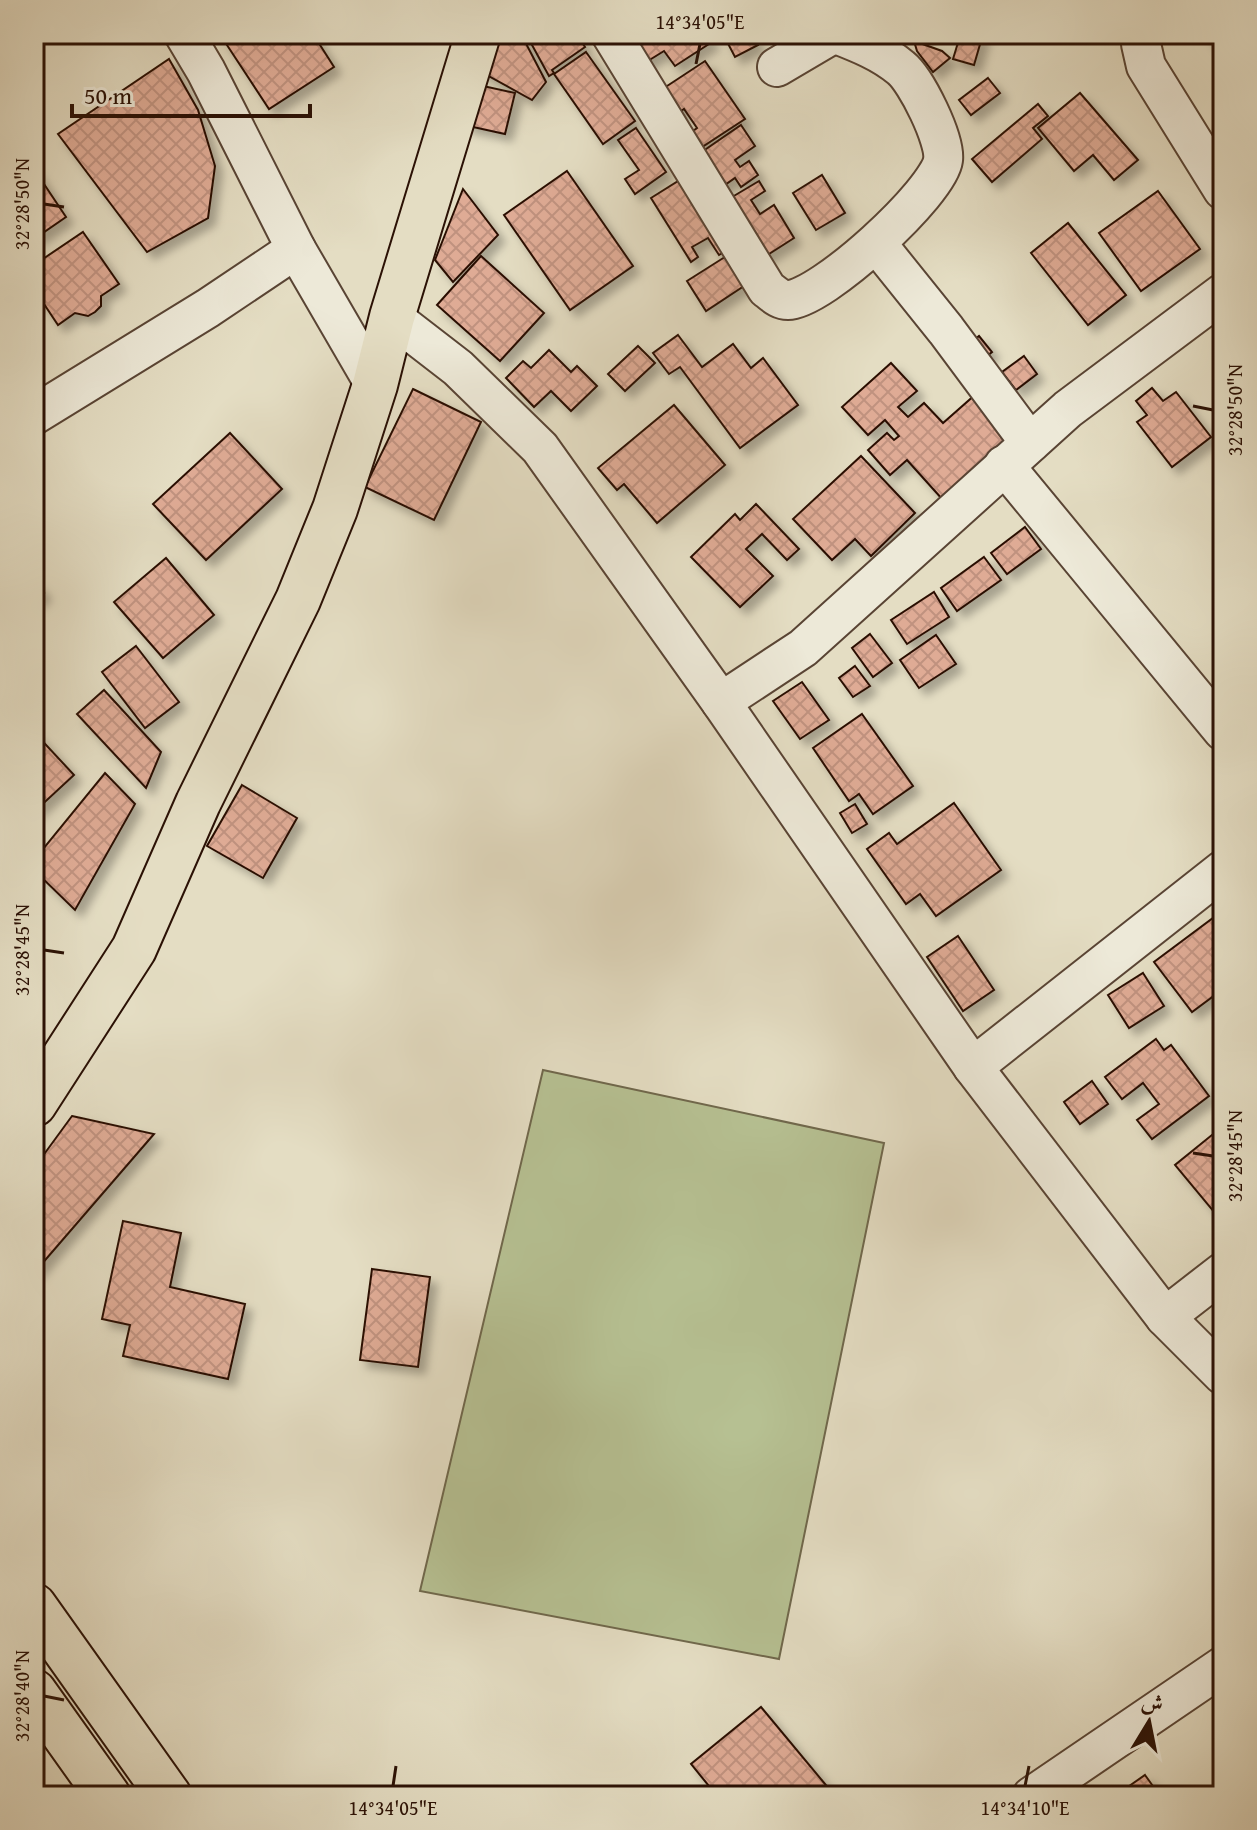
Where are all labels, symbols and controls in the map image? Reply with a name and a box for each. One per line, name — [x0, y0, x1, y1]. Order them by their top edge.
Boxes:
text: 14°34'05"E — [656, 7, 744, 36]
scale bar — [72, 68, 310, 118]
text: 50 m — [84, 78, 132, 113]
text: 32°28'50"N — [7, 158, 36, 250]
text: 32°28'50"N — [1220, 364, 1249, 456]
text: 32°28'45"N — [7, 904, 36, 996]
text: 32°28'45"N — [1220, 1110, 1249, 1202]
text: 32°28'40"N — [7, 1650, 36, 1742]
north arrow — [1109, 1682, 1189, 1762]
text: ش — [1139, 1685, 1166, 1720]
text: 14°34'05"E — [349, 1793, 437, 1822]
text: 14°34'10"E — [981, 1793, 1069, 1822]

